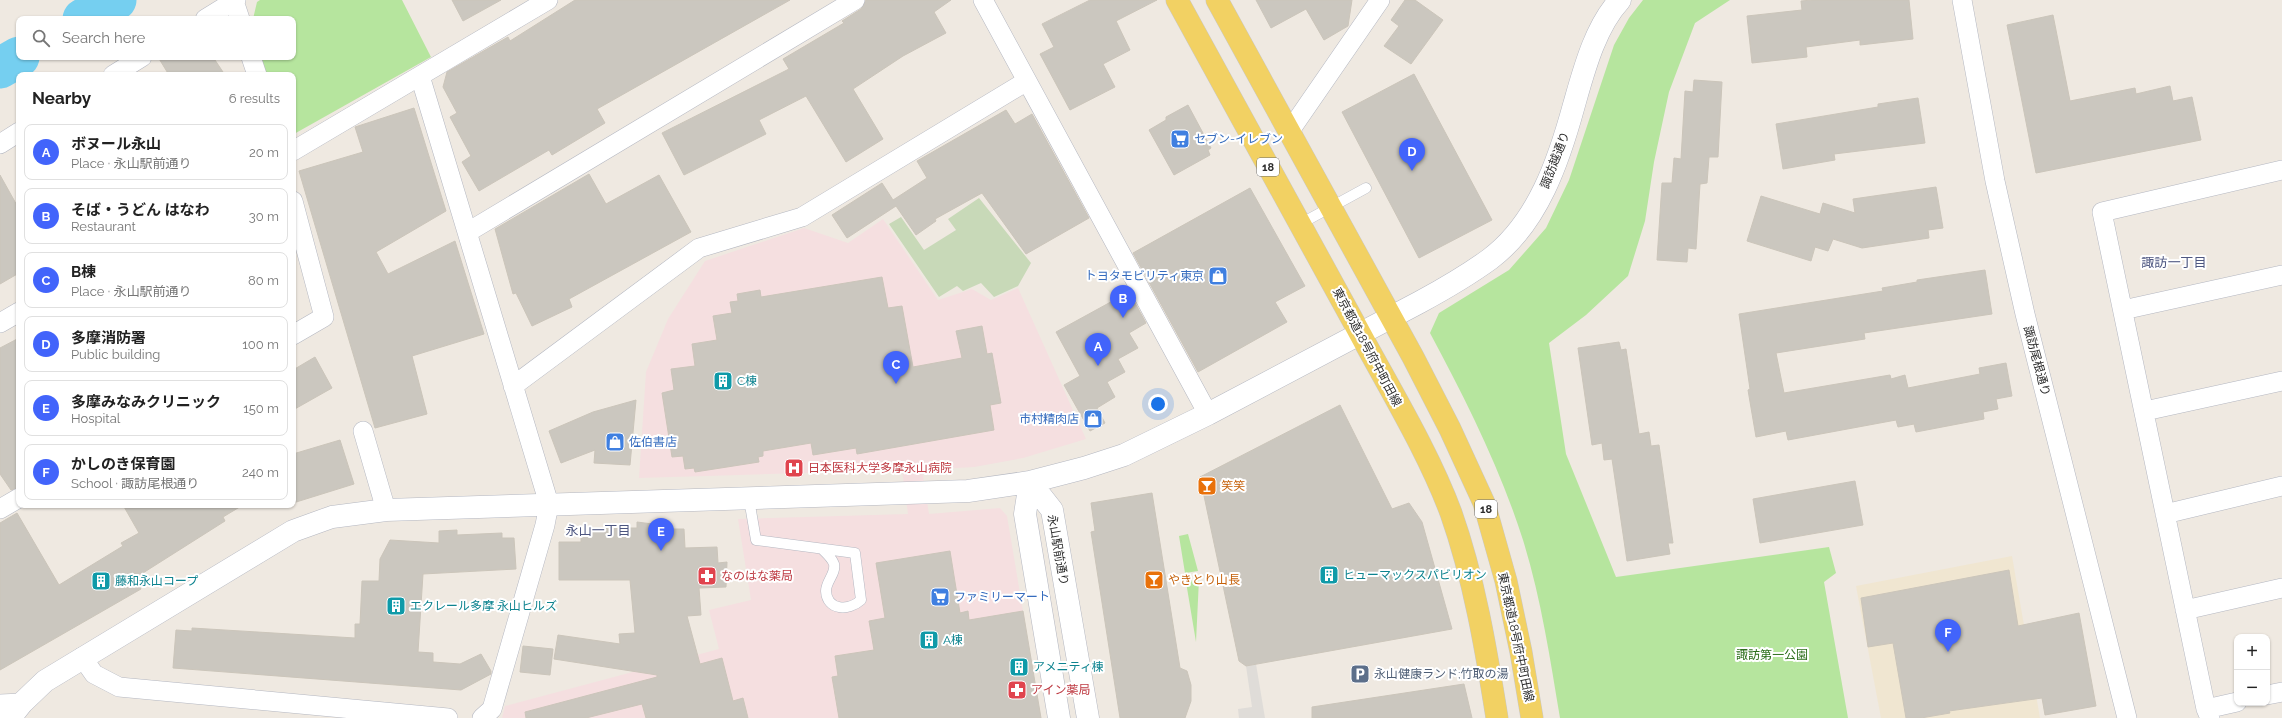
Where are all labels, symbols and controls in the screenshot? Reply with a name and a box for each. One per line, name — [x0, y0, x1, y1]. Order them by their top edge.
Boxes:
search box — [16, 16, 296, 60]
icon: search — [30, 27, 52, 49]
text: Search here — [62, 29, 145, 47]
text: Nearby — [32, 88, 91, 108]
text: 6 results — [229, 91, 280, 106]
supermarket icon: セブン-イレブン — [1169, 128, 1191, 150]
street label: 諏訪越通り — [1538, 129, 1572, 191]
place label: セブン-イレブン — [1194, 132, 1283, 146]
text: ボヌール永山 — [71, 135, 161, 153]
pin: D — [1399, 138, 1425, 171]
text: A — [42, 145, 50, 160]
text: 20 m — [249, 145, 279, 160]
text: Place · 永山駅前通り — [71, 156, 192, 171]
road number: 18 — [1257, 158, 1279, 176]
text: そば・うどん はなわ — [71, 201, 210, 219]
text: B — [42, 209, 50, 224]
text: 30 m — [249, 209, 279, 224]
text: Restaurant — [71, 219, 136, 234]
district label: 諏訪一丁目 — [2141, 255, 2207, 270]
text: B棟 — [71, 263, 96, 281]
shop icon: トヨタモビリティ東京 — [1207, 265, 1229, 287]
place label: トヨタモビリティ東京 — [1085, 269, 1204, 283]
text: C — [42, 273, 50, 288]
text: 80 m — [248, 273, 279, 288]
text: Place · 永山駅前通り — [71, 284, 192, 299]
pin: B — [1110, 285, 1136, 318]
street label: 東京都道18号府中町田線 — [1330, 285, 1404, 409]
street label: 諏訪尾根通り — [2021, 324, 2053, 398]
text: 多摩消防署 — [71, 329, 146, 347]
pin: A — [1085, 333, 1111, 366]
text: D — [41, 337, 51, 352]
text: 100 m — [242, 337, 279, 352]
text: Public building — [71, 347, 160, 362]
pin: C — [883, 351, 909, 384]
building icon: C棟 — [712, 370, 734, 392]
place label: C棟 — [737, 374, 757, 388]
text: 多摩みなみクリニック — [71, 393, 221, 411]
your location — [1148, 394, 1168, 414]
text: E — [42, 401, 50, 416]
text: 150 m — [243, 401, 279, 416]
shop icon: 市村精肉店 — [1082, 408, 1104, 430]
text: Hospital — [71, 411, 120, 426]
place label: 市村精肉店 — [1019, 412, 1079, 426]
shop icon: 佐伯書店 — [604, 431, 626, 453]
place label: 佐伯書店 — [629, 435, 677, 449]
text: かしのき保育園 — [71, 455, 176, 473]
hospital icon: 日本医科大学多摩永山病院 — [783, 457, 805, 479]
place label: 日本医科大学多摩永山病院 — [808, 461, 952, 475]
text: F — [42, 465, 50, 480]
text: 240 m — [242, 465, 279, 480]
bar icon: 笑笑 — [1196, 475, 1218, 497]
text: School · 諏訪尾根通り — [71, 476, 199, 491]
place label: 笑笑 — [1221, 479, 1245, 493]
road number: 18 — [1475, 500, 1497, 518]
street label: 永山駅前通り — [1045, 513, 1071, 587]
pin: E — [648, 518, 674, 551]
district label: 永山一丁目 — [565, 523, 631, 538]
building icon: ヒューマックスパビリオン — [1318, 564, 1340, 586]
pharmacy icon: なのはな薬局 — [696, 565, 718, 587]
place label: ヒューマックスパビリオン — [1343, 568, 1487, 582]
place label: なのはな薬局 — [721, 569, 793, 583]
bar icon: やきとり山長 — [1143, 569, 1165, 591]
building icon: 藤和永山コープ — [90, 570, 112, 592]
street label: 東京都道18号府中町田線 — [1495, 571, 1537, 703]
place label: やきとり山長 — [1168, 573, 1240, 587]
place label: 藤和永山コープ — [115, 574, 198, 588]
supermarket icon: ファミリーマート — [929, 586, 951, 608]
place label: ファミリーマート — [954, 590, 1050, 604]
building icon: エクレール多摩 永山ヒルズ — [385, 595, 407, 617]
place label: エクレール多摩 永山ヒルズ — [410, 599, 557, 613]
pin: F — [1935, 619, 1961, 652]
building icon: A棟 — [918, 629, 940, 651]
place label: A棟 — [943, 633, 963, 647]
map controls — [2234, 634, 2270, 706]
button: + — [2234, 634, 2270, 670]
park label: 諏訪第一公園 — [1736, 648, 1808, 662]
building icon: アメニティ棟 — [1008, 656, 1030, 678]
place label: アメニティ棟 — [1033, 660, 1104, 674]
parking icon: 永山健康ランド;竹取の湯 — [1349, 663, 1371, 685]
place label: 永山健康ランド;竹取の湯 — [1374, 667, 1508, 681]
button: − — [2234, 670, 2270, 706]
pharmacy icon: アイン薬局 — [1006, 679, 1028, 701]
place label: アイン薬局 — [1031, 683, 1090, 697]

